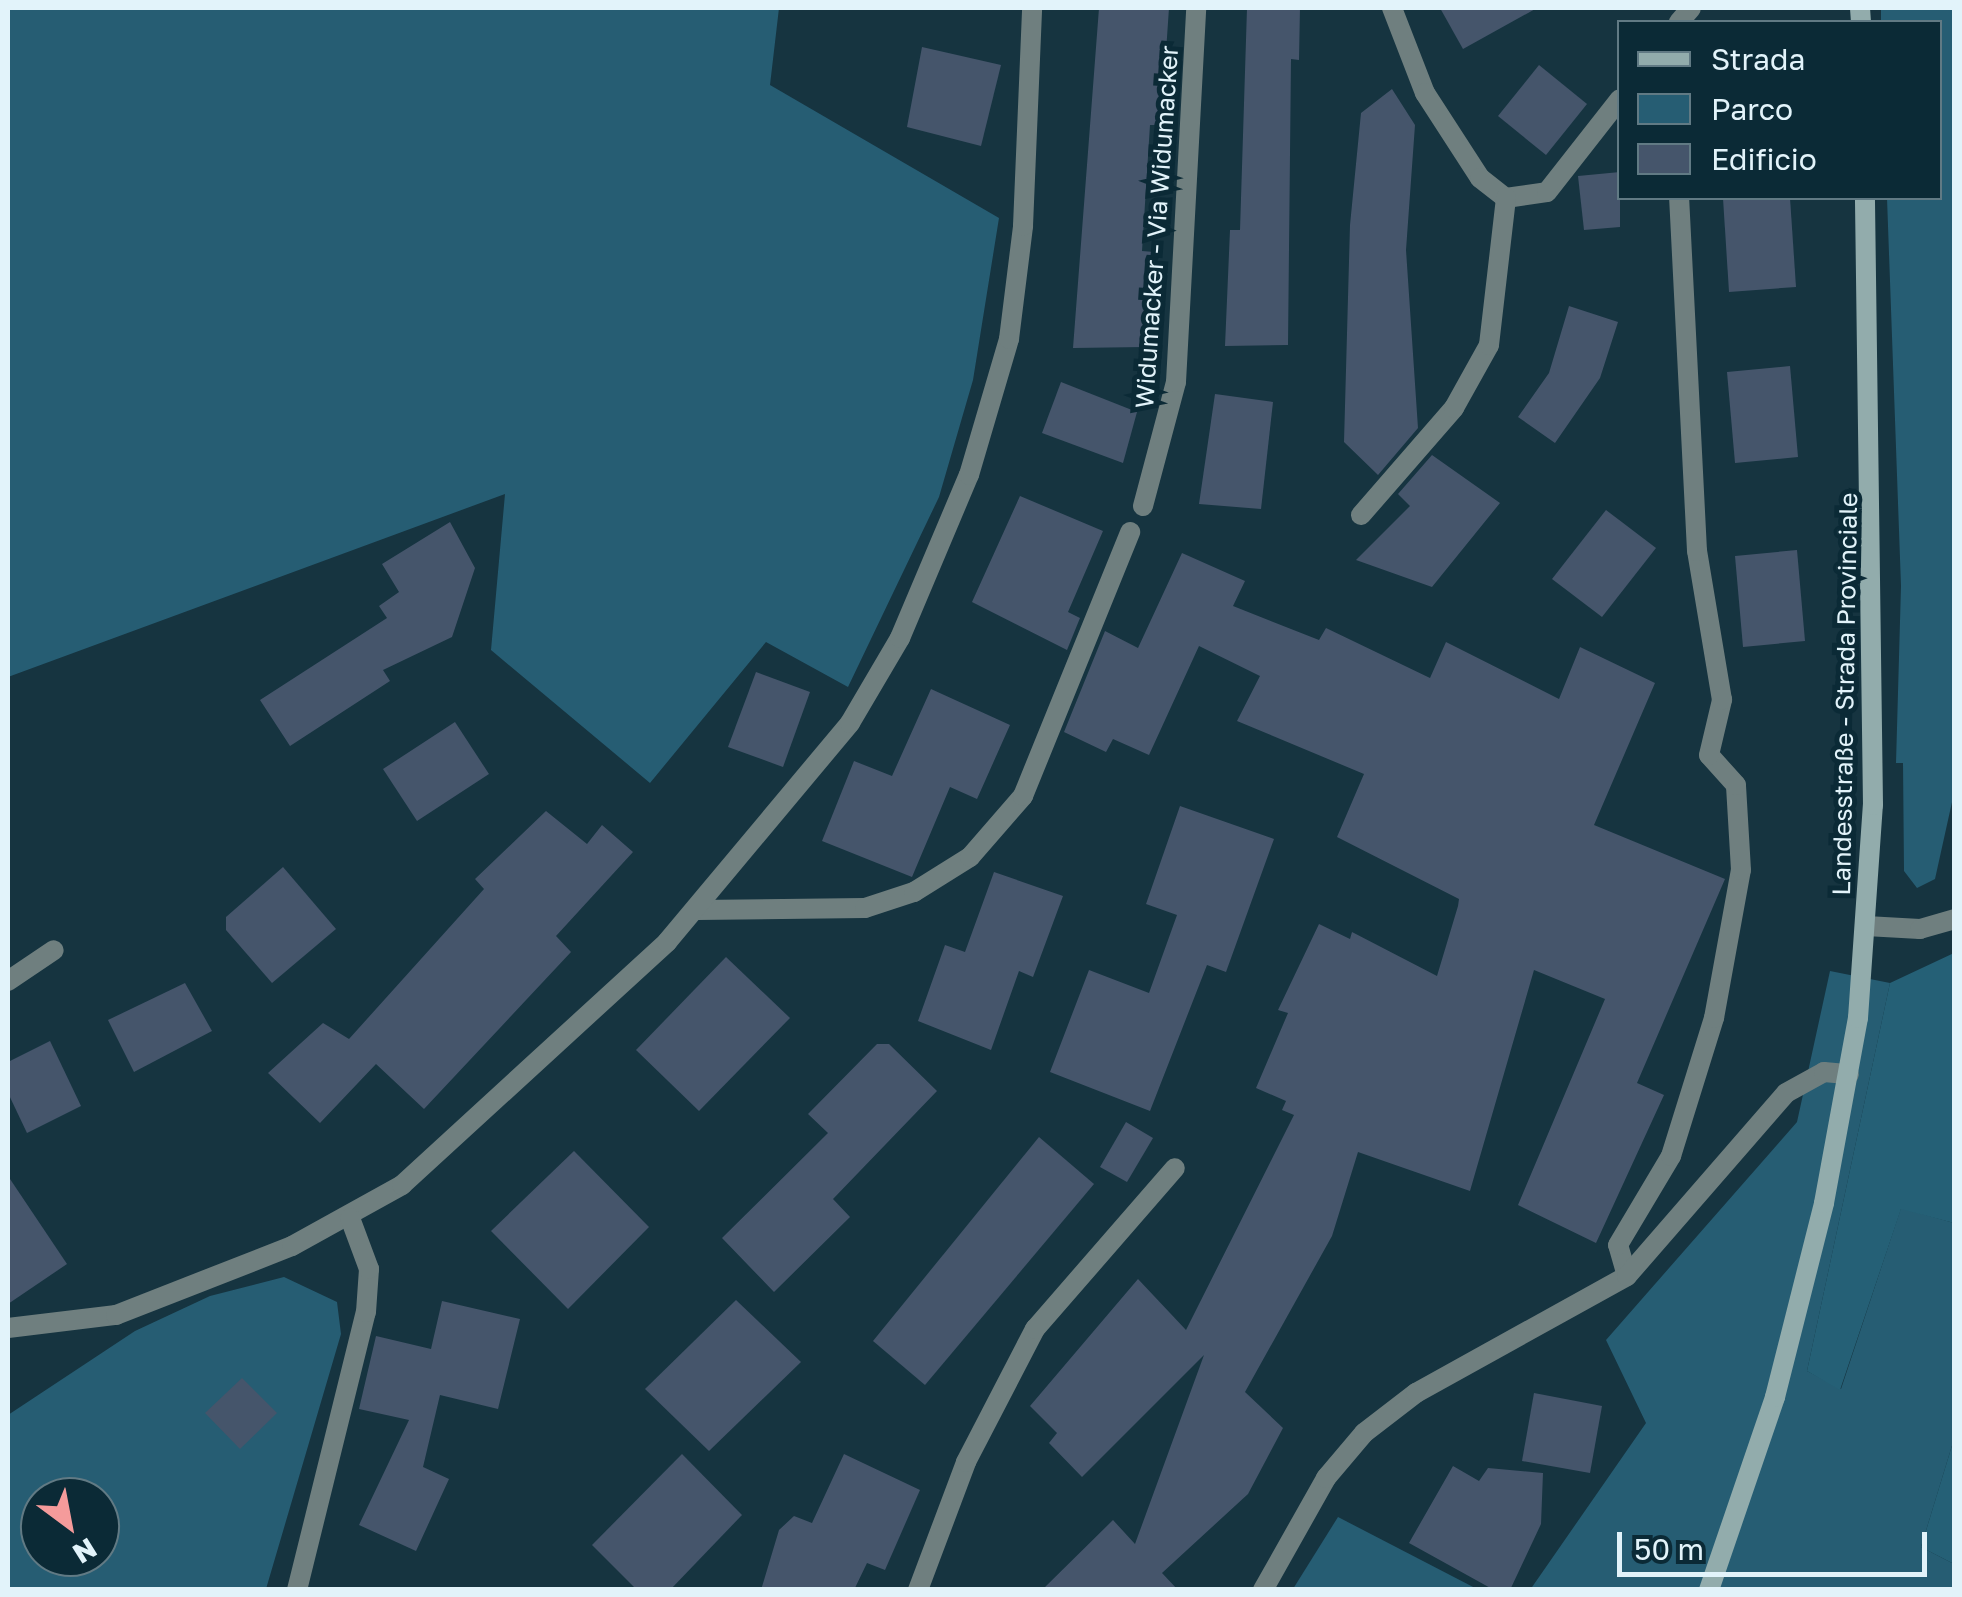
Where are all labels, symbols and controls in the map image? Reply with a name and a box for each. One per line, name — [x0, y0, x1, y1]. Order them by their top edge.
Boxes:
legend — [1617, 20, 1942, 200]
text: Strada — [1711, 41, 1805, 77]
street label: Widumacker - Via Widumacker — [1129, 45, 1185, 409]
text: Parco — [1711, 91, 1793, 127]
text: Edificio — [1711, 141, 1817, 177]
street label: Landesstraße - Strada Provinciale — [1826, 492, 1864, 896]
north arrow — [20, 1477, 120, 1577]
scale bar — [1622, 1512, 1932, 1574]
text: 50 m — [1634, 1531, 1704, 1567]
text: N — [67, 1532, 103, 1571]

